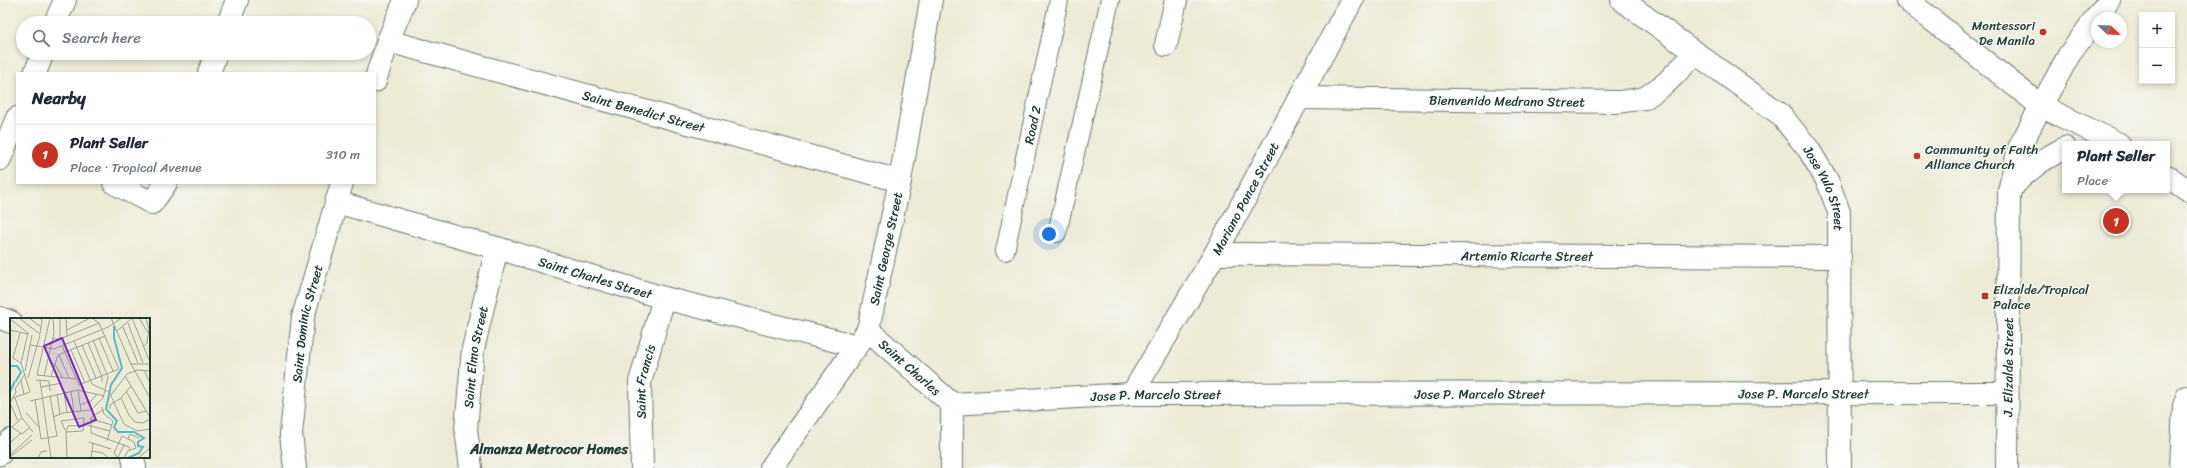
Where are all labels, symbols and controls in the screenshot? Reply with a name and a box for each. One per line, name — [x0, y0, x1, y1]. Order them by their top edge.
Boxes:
north arrow — [2091, 12, 2127, 48]
map controls — [2139, 12, 2175, 84]
button: + — [2139, 12, 2175, 48]
place label: Montessori De Manila — [1972, 14, 2035, 52]
search box — [16, 16, 376, 60]
text: Search here — [62, 25, 141, 51]
icon: search — [30, 27, 52, 49]
marker: Montessori De Manila — [2038, 27, 2048, 37]
button: − — [2139, 48, 2175, 84]
text: Nearby — [32, 83, 86, 113]
street label: Saint Benedict Street — [580, 83, 708, 139]
street label: Bienvenido Medrano Street — [1429, 88, 1585, 113]
street label: Road 2 — [1017, 103, 1048, 146]
text: Plant Seller — [70, 130, 148, 156]
street label: Mariano Ponce Street — [1205, 137, 1285, 259]
place label: Community of Faith Alliance Church — [1924, 138, 2039, 176]
street label: Jose Yulo Street — [1797, 139, 1851, 231]
popup — [2062, 141, 2170, 193]
text: 1 — [42, 143, 48, 166]
text: 310 m — [326, 143, 360, 166]
text: Plant Seller — [2077, 143, 2155, 169]
marker: Community of Faith Alliance Church — [1912, 151, 1922, 161]
text: Place · Tropical Avenue — [70, 156, 202, 179]
text: Place — [2077, 169, 2108, 192]
street label: Saint George Street — [862, 189, 909, 307]
pin: 1 — [2103, 206, 2129, 236]
your location — [1039, 224, 1059, 244]
street label: Artemio Ricarte Street — [1460, 244, 1594, 267]
street label: Saint Charles Street — [536, 250, 656, 306]
street label: Saint Dominic Street — [285, 261, 329, 384]
place label: Elizalde/Tropical Palace — [1993, 278, 2089, 316]
marker: Elizalde/Tropical Palace — [1980, 291, 1990, 301]
street label: Saint Elmo Street — [456, 303, 494, 409]
street label: J. Elizalde Street — [1996, 317, 2020, 418]
inset map — [10, 318, 150, 458]
street label: Saint Charles — [874, 333, 947, 402]
street label: Saint Francis — [628, 341, 662, 419]
street label: Jose P. Marcelo Street — [1089, 382, 1222, 408]
street label: Jose P. Marcelo Street — [1413, 382, 1546, 405]
street label: Jose P. Marcelo Street — [1737, 382, 1870, 405]
district label: Almanza Metrocor Homes — [469, 437, 628, 462]

